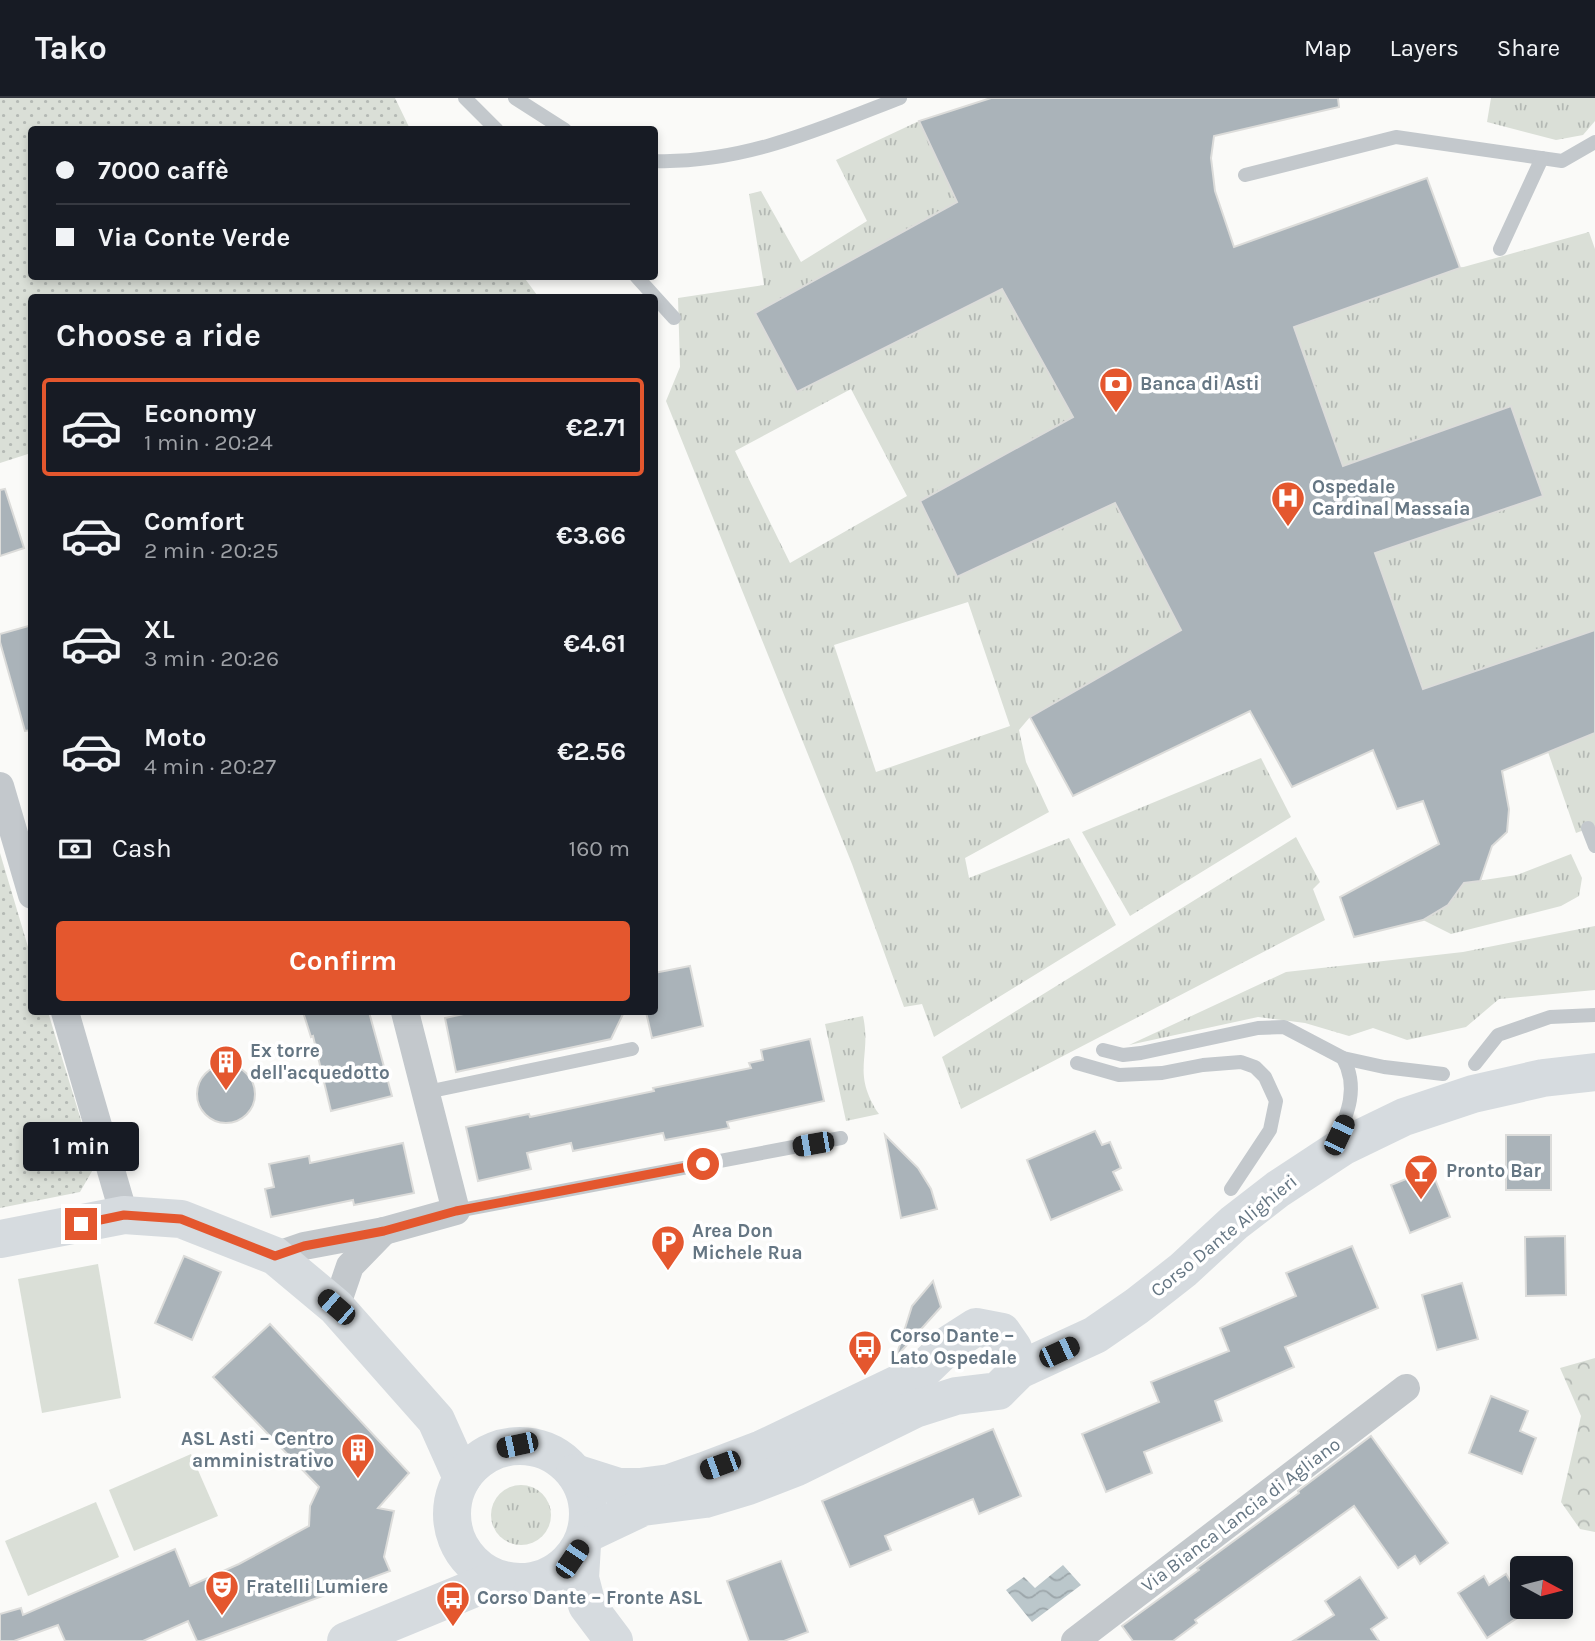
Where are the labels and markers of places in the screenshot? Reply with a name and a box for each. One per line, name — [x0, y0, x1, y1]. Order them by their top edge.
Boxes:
bank icon: Banca di Asti — [1097, 365, 1135, 414]
place label: Banca di Asti — [1140, 373, 1260, 395]
place label: Ospedale Cardinal Massaia — [1312, 476, 1470, 520]
hospital icon: Ospedale Cardinal Massaia — [1269, 479, 1307, 528]
place label: Ex torre dell'acquedotto — [250, 1040, 390, 1084]
building icon: Ex torre dell'acquedotto — [207, 1043, 245, 1092]
bar icon: Pronto Bar — [1402, 1152, 1440, 1201]
place label: Pronto Bar — [1446, 1160, 1542, 1182]
place label: Area Don Michele Rua — [692, 1220, 803, 1264]
parking icon: Area Don Michele Rua — [649, 1223, 687, 1272]
place label: Corso Dante – Lato Ospedale — [890, 1325, 1017, 1369]
bus stop icon: Corso Dante – Lato Ospedale — [846, 1328, 884, 1377]
place label: ASL Asti – Centro amministrativo — [181, 1428, 334, 1472]
building icon: ASL Asti – Centro amministrativo — [339, 1431, 377, 1480]
theatre icon: Fratelli Lumiere — [203, 1568, 241, 1617]
place label: Fratelli Lumiere — [246, 1576, 388, 1598]
bus stop icon: Corso Dante – Fronte ASL — [434, 1579, 472, 1628]
place label: Corso Dante – Fronte ASL — [477, 1587, 703, 1609]

